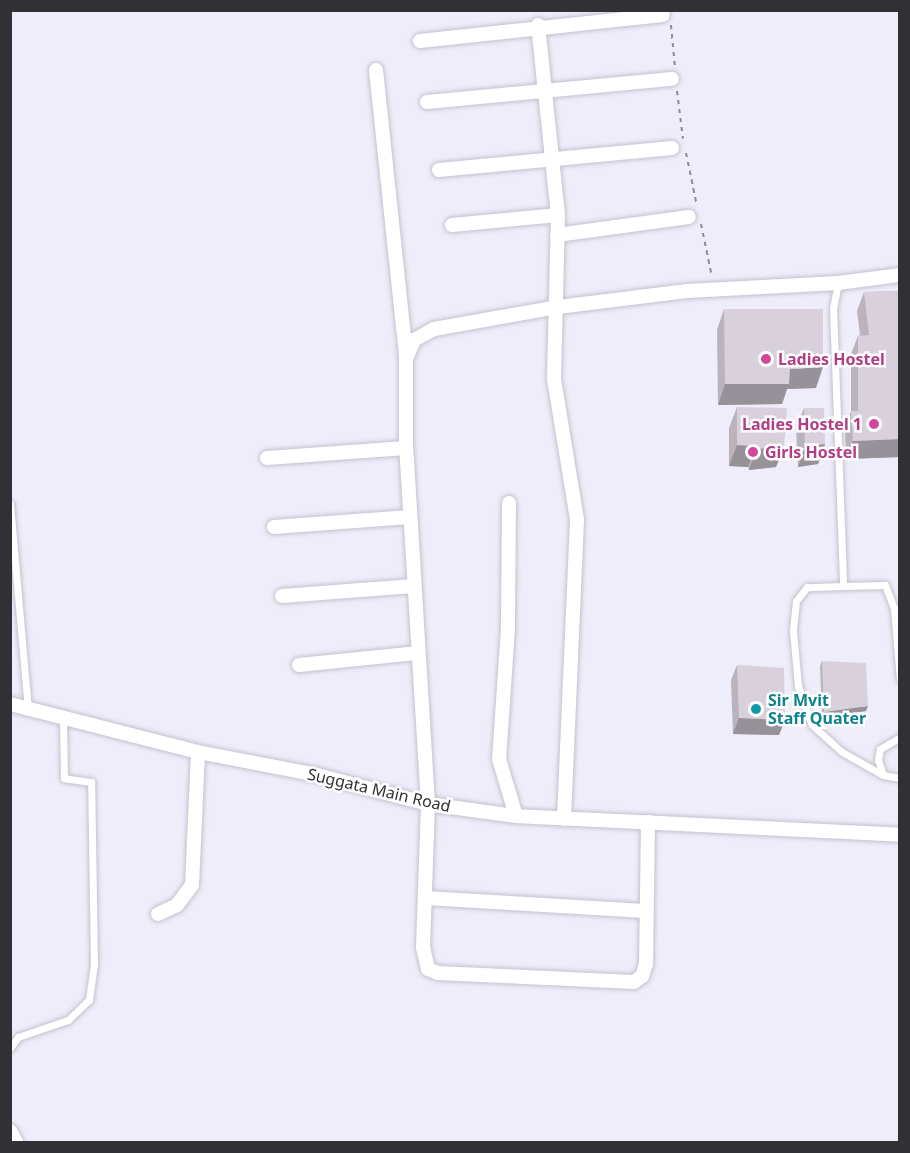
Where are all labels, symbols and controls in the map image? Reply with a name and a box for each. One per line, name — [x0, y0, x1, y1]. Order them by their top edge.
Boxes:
place label: Ladies Hostel — [778, 349, 885, 369]
marker: Ladies Hostel — [759, 352, 773, 366]
place label: Ladies Hostel 1 — [742, 414, 862, 434]
marker: Ladies Hostel 1 — [867, 417, 881, 431]
place label: Girls Hostel — [765, 442, 857, 462]
marker: Girls Hostel — [746, 445, 760, 459]
place label: Sir Mvit Staff Quater — [768, 690, 866, 728]
marker: Sir Mvit Staff Quater — [749, 702, 763, 716]
street label: Suggata Main Road — [306, 764, 452, 816]

